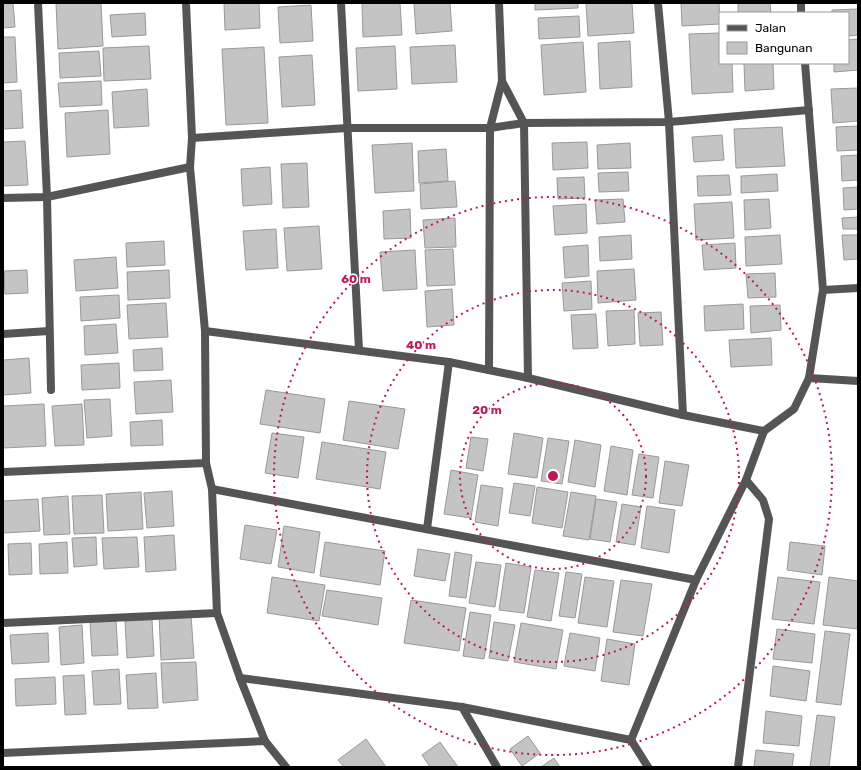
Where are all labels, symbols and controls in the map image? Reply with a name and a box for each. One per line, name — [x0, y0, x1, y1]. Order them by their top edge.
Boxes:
legend — [719, 12, 849, 64]
text: Jalan — [755, 21, 786, 35]
text: Bangunan — [755, 41, 812, 55]
text: 60 m — [341, 272, 371, 286]
text: 40 m — [406, 338, 436, 352]
text: 20 m — [472, 403, 502, 417]
centre of rings — [546, 469, 560, 483]

